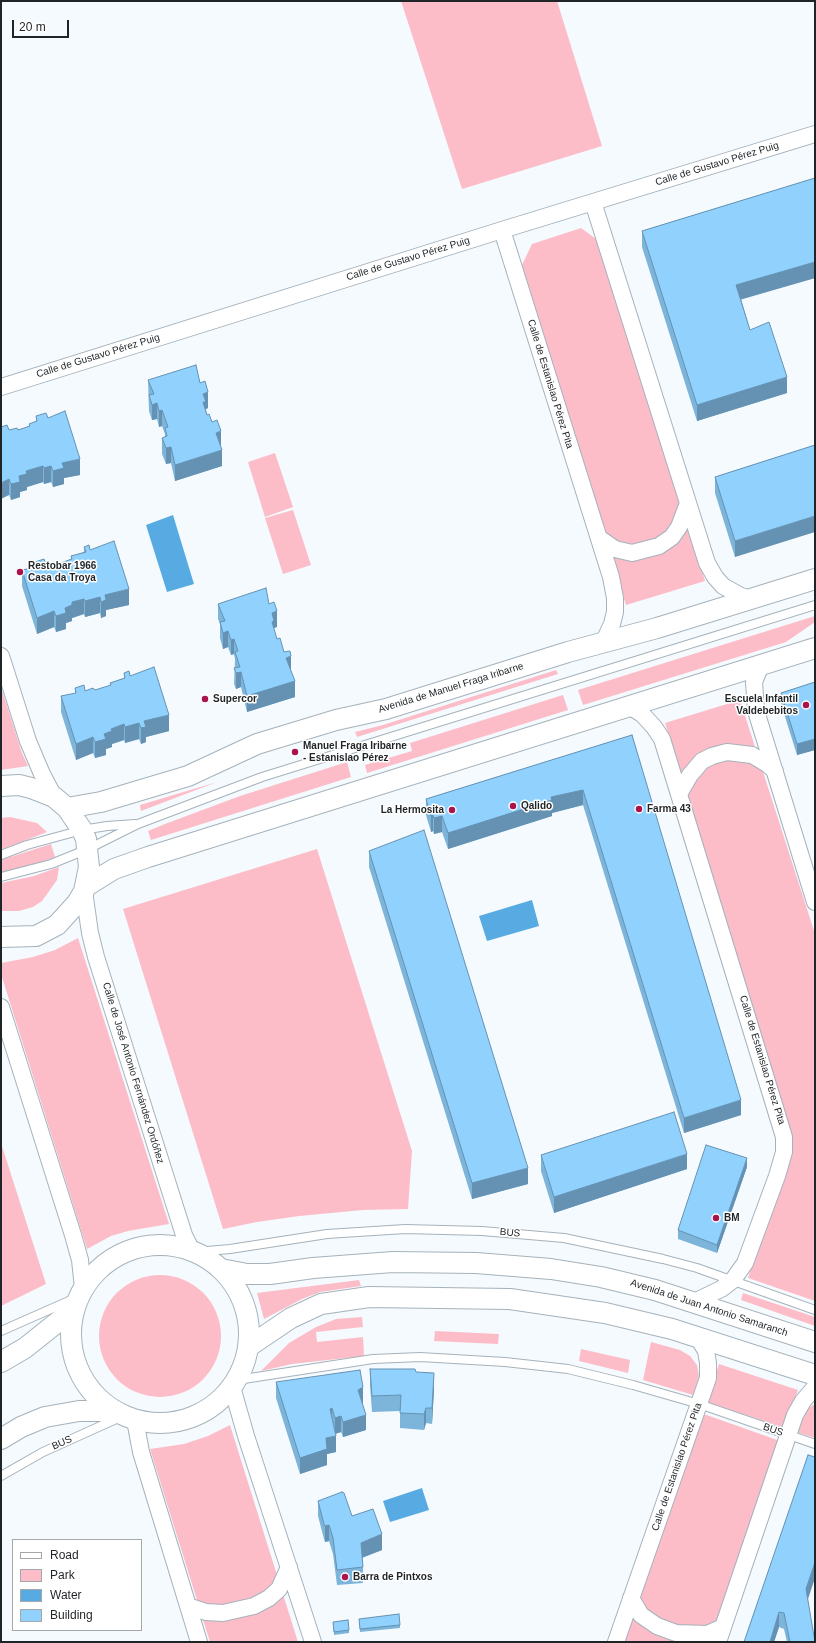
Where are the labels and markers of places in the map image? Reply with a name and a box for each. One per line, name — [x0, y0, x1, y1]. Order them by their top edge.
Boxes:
place label: Restobar 1966 Casa da Troya — [28, 560, 96, 584]
marker: Restobar 1966 Casa da Troya — [15, 567, 25, 577]
place label: Supercor — [213, 693, 257, 705]
place label: Escuela Infantil Valdebebitos — [725, 693, 798, 716]
marker: Supercor — [200, 694, 210, 704]
marker: Escuela Infantil Valdebebitos — [801, 700, 811, 710]
place label: Manuel Fraga Iribarne - Estanislao Pérez — [303, 740, 407, 764]
marker: Manuel Fraga Iribarne - Estanislao Pérez — [290, 747, 300, 757]
place label: Qalido — [521, 800, 552, 812]
marker: Qalido — [508, 801, 518, 811]
place label: Farma 43 — [647, 803, 691, 815]
place label: La Hermosita — [381, 804, 444, 816]
marker: Farma 43 — [634, 804, 644, 814]
marker: La Hermosita — [447, 805, 457, 815]
place label: BM — [724, 1212, 740, 1224]
marker: BM — [711, 1213, 721, 1223]
place label: Barra de Pintxos — [353, 1571, 432, 1583]
marker: Barra de Pintxos — [340, 1572, 350, 1582]

